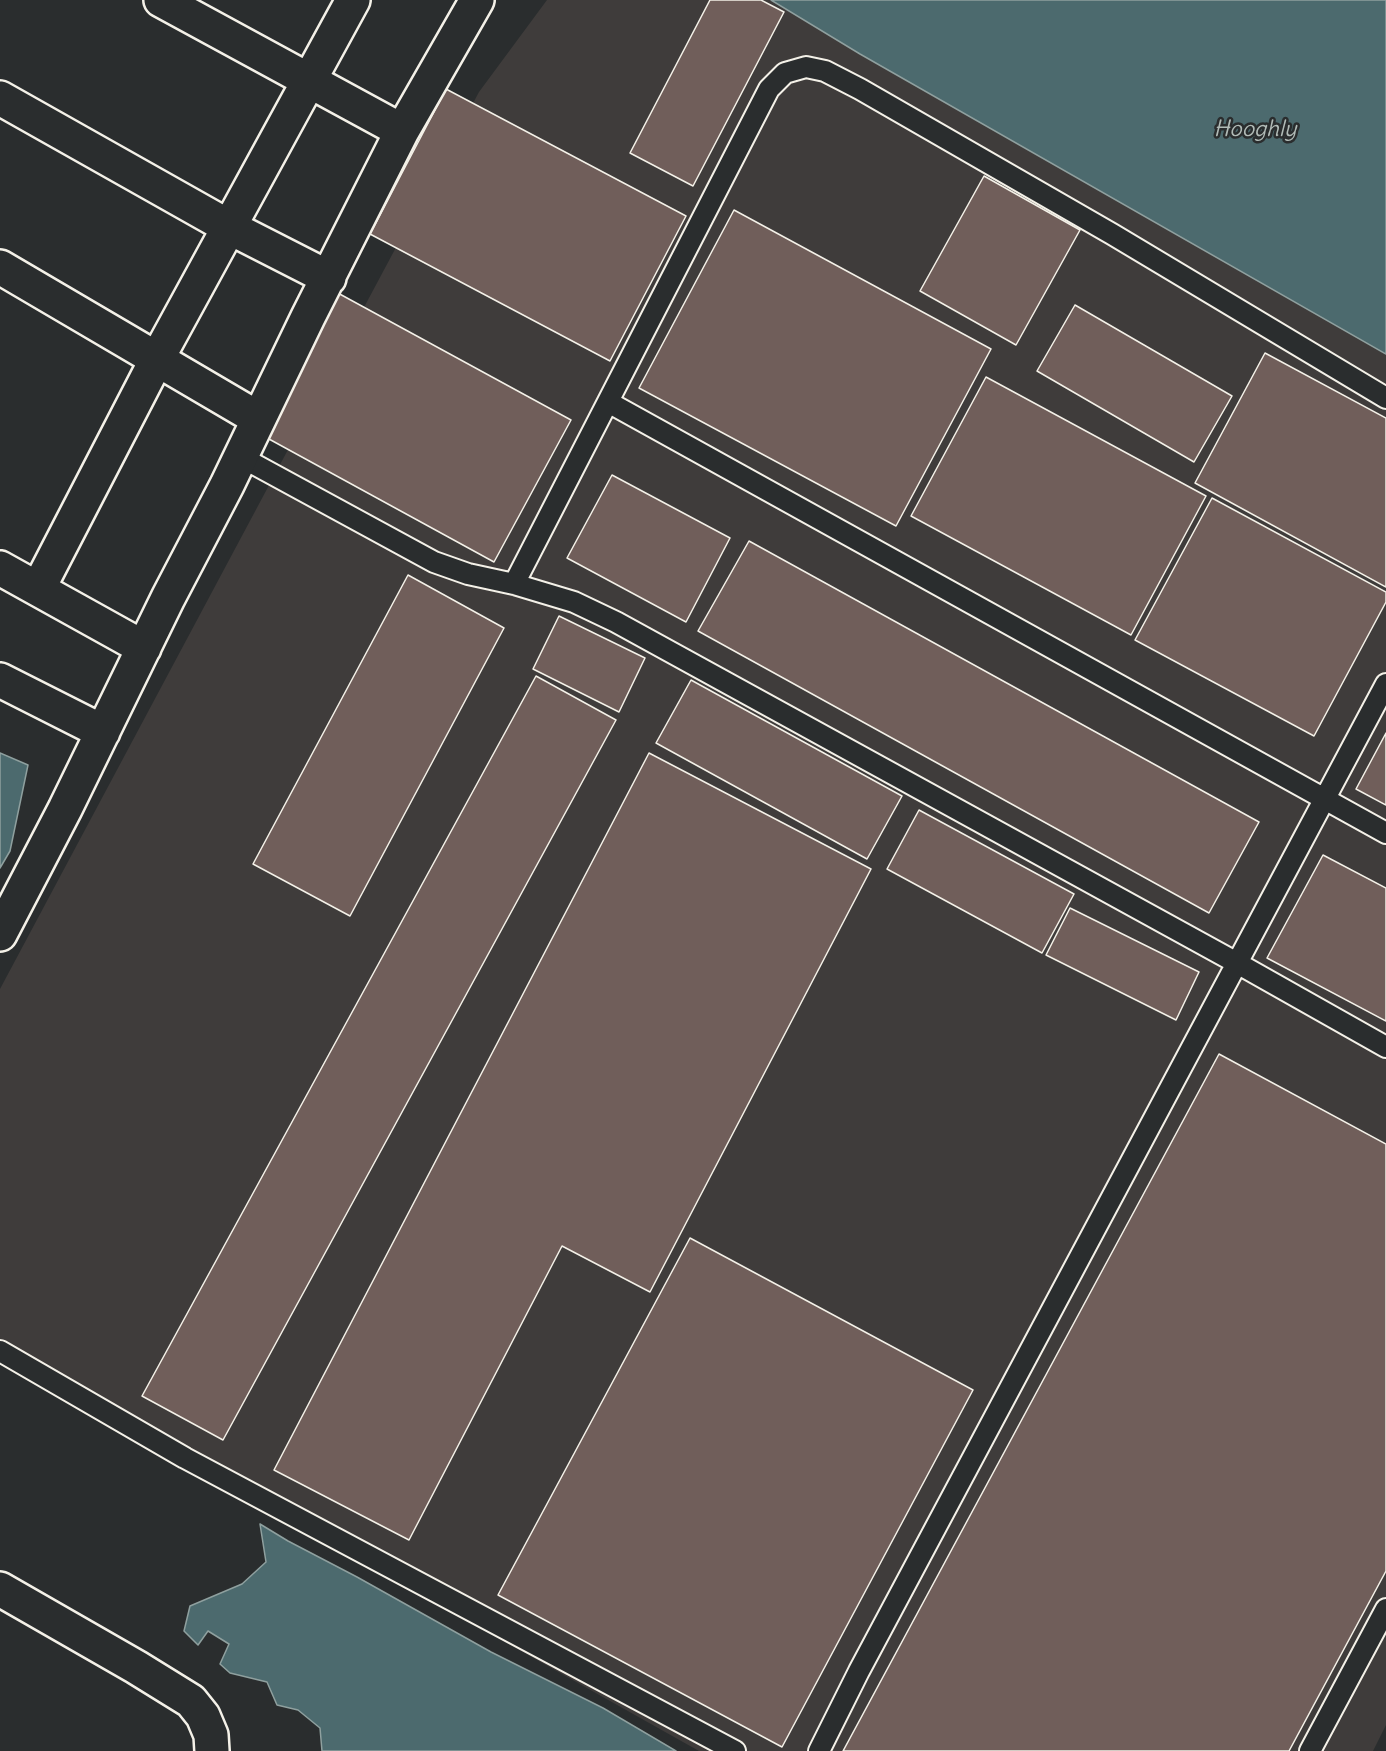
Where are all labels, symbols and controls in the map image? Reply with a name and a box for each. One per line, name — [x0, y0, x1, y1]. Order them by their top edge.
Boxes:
water label: Hooghly — [1214, 117, 1296, 143]

